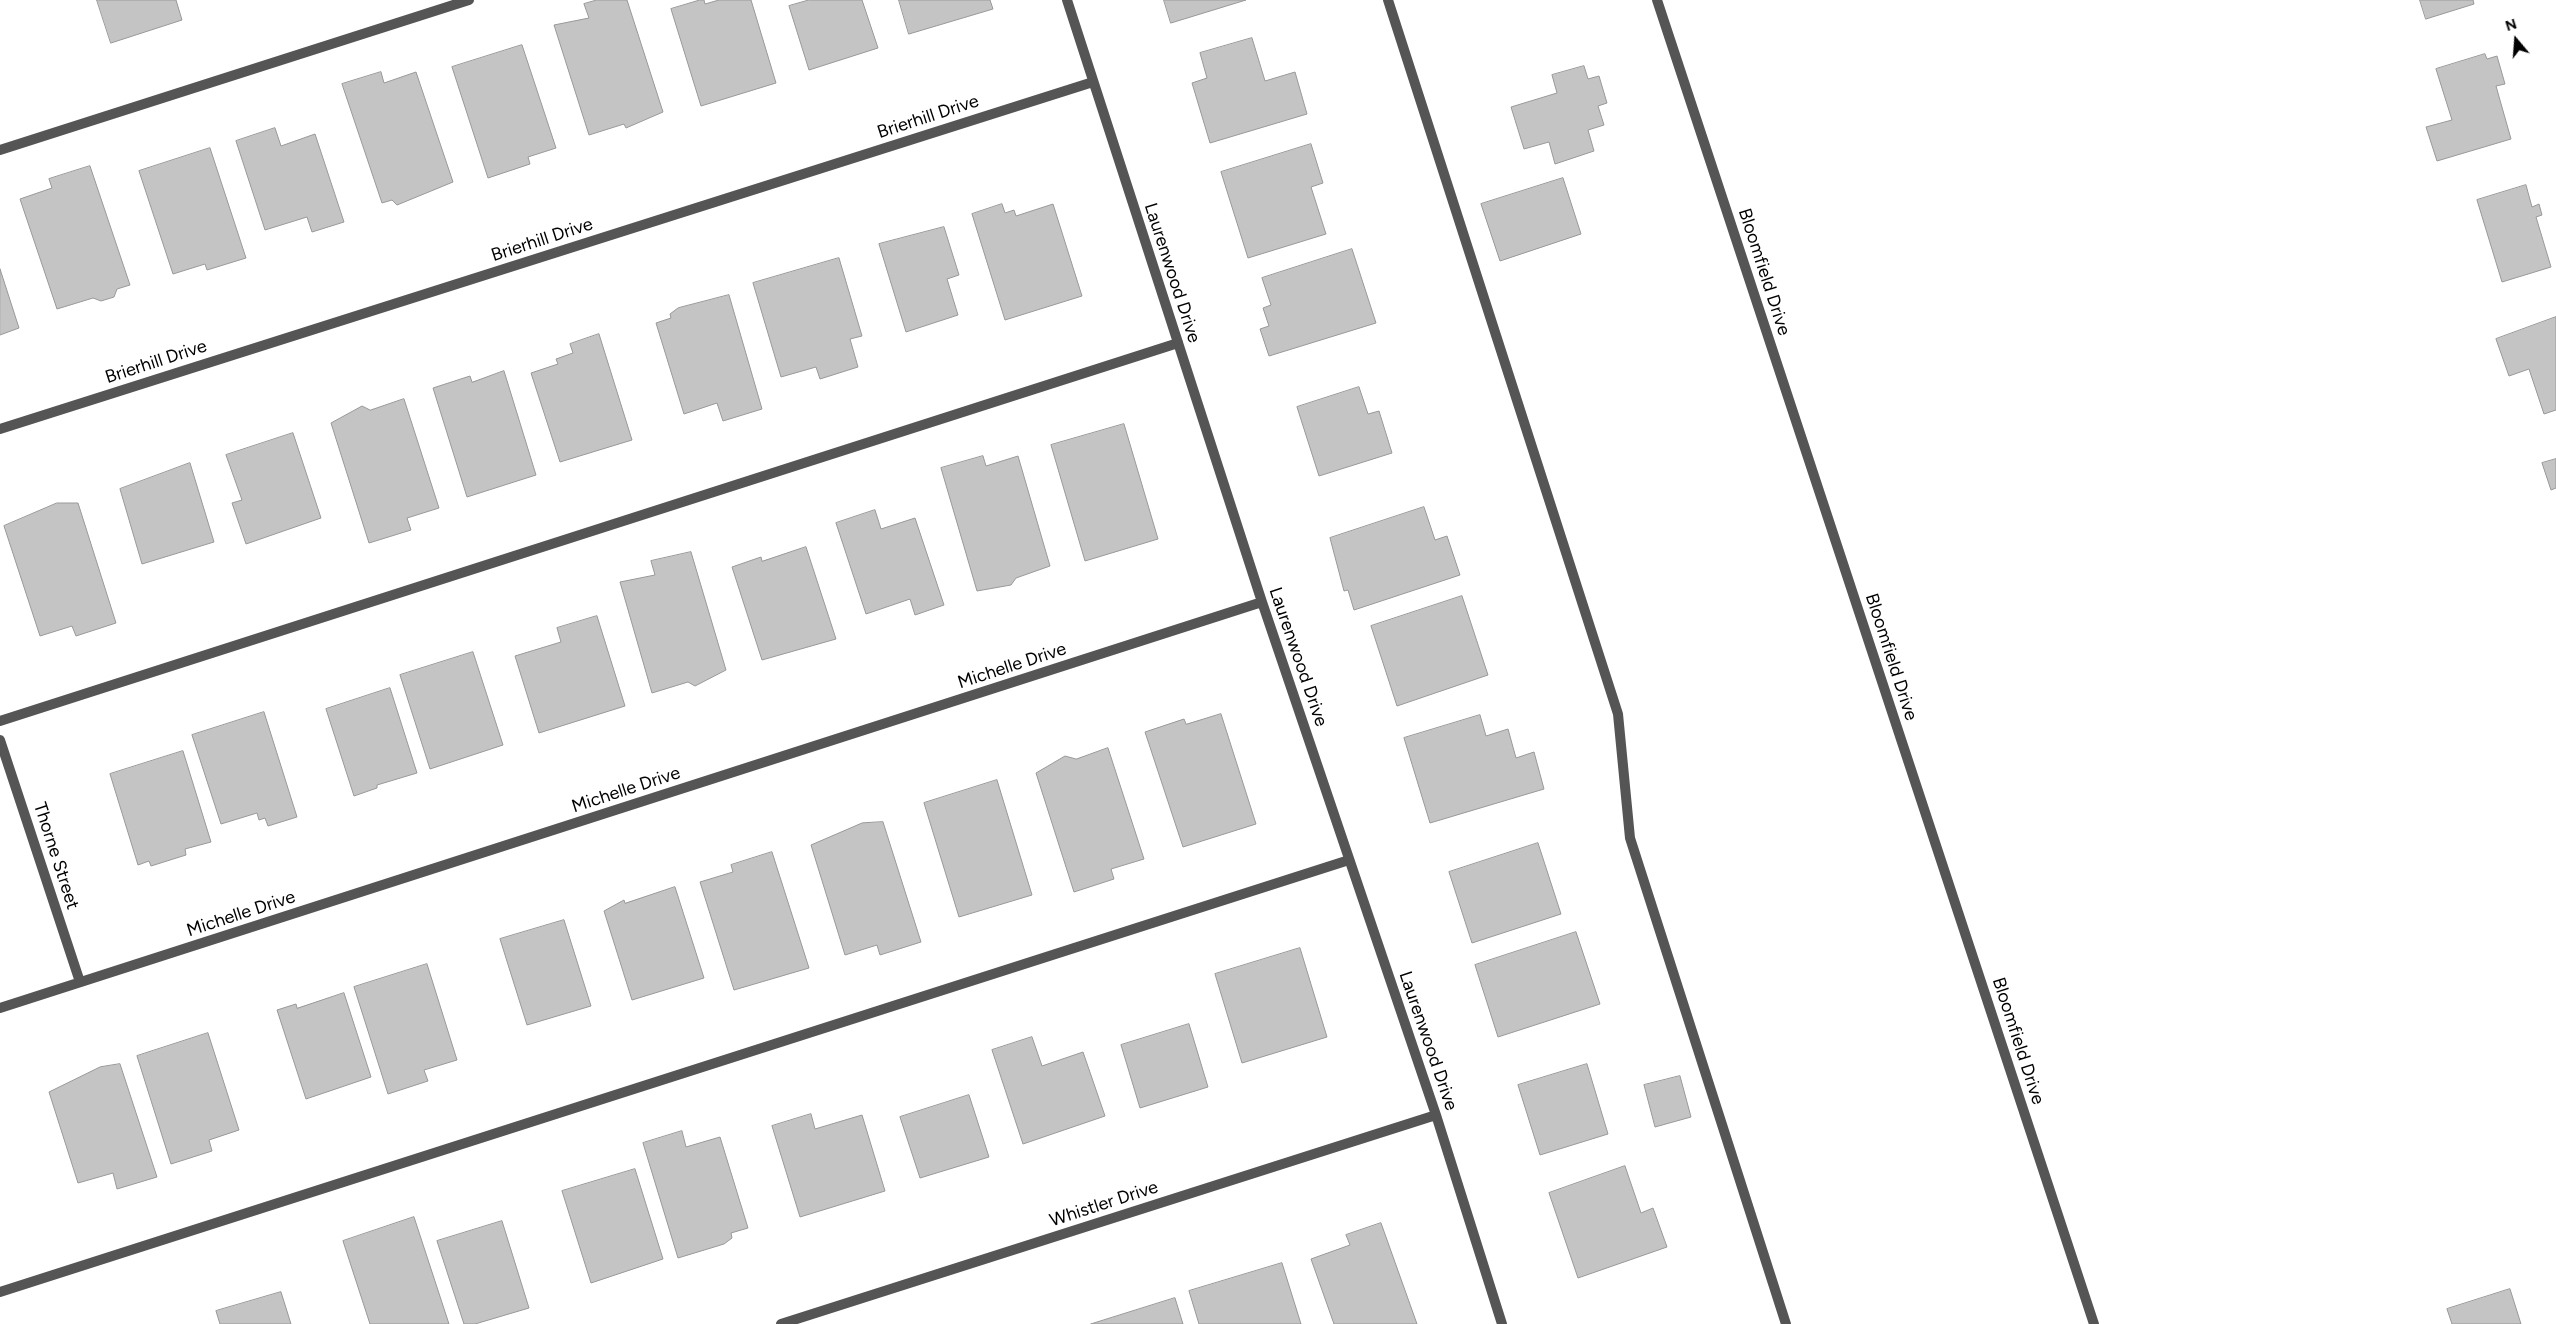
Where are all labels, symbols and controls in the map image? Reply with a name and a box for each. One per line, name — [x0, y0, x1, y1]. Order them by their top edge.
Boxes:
north arrow — [2491, 15, 2541, 65]
text: N — [2503, 16, 2519, 35]
street label: Brierhill Drive — [875, 90, 981, 144]
street label: Laurenwood Drive — [1139, 200, 1205, 346]
street label: Bloomfield Drive — [1733, 206, 1795, 338]
street label: Brierhill Drive — [489, 213, 595, 267]
street label: Brierhill Drive — [103, 335, 209, 389]
street label: Laurenwood Drive — [1264, 585, 1332, 729]
street label: Bloomfield Drive — [1860, 591, 1922, 723]
street label: Michelle Drive — [955, 638, 1069, 694]
street label: Michelle Drive — [569, 762, 683, 818]
street label: Thorne Street — [29, 800, 83, 912]
street label: Michelle Drive — [184, 886, 298, 942]
street label: Laurenwood Drive — [1394, 969, 1462, 1113]
street label: Bloomfield Drive — [1987, 975, 2049, 1107]
street label: Whistler Drive — [1047, 1176, 1161, 1232]

